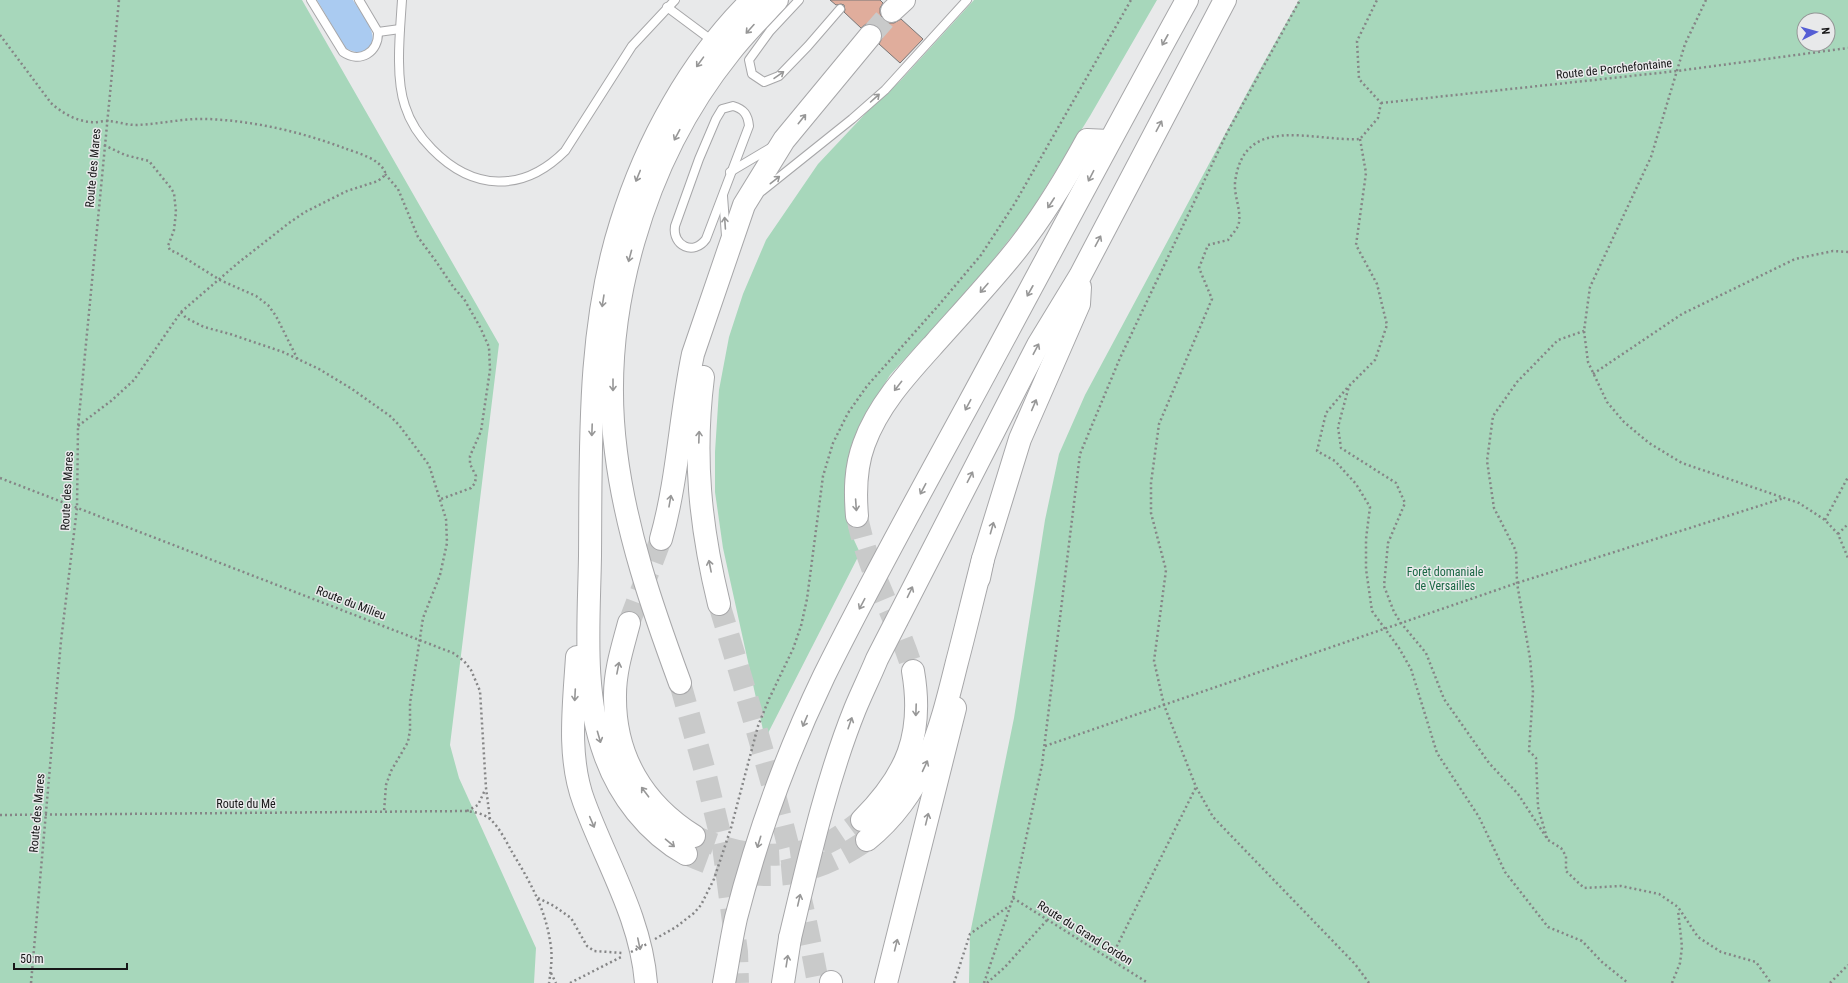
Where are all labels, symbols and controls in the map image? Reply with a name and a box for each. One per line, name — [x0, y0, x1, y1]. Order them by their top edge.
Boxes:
north arrow — [1796, 12, 1836, 52]
one-way arrow — [746, 23, 755, 34]
text: N — [1819, 27, 1832, 35]
one-way arrow — [1160, 34, 1168, 46]
street label: Route de Porchefontaine — [1555, 56, 1673, 82]
one-way arrow — [696, 57, 705, 68]
one-way arrow — [773, 70, 784, 79]
one-way arrow — [870, 94, 881, 103]
one-way arrow — [797, 113, 806, 124]
one-way arrow — [1156, 120, 1163, 132]
street label: Route des Mares — [83, 128, 103, 208]
one-way arrow — [673, 129, 680, 141]
one-way arrow — [633, 169, 641, 181]
one-way arrow — [1087, 170, 1094, 182]
one-way arrow — [769, 176, 780, 185]
one-way arrow — [1046, 197, 1054, 209]
one-way arrow — [722, 217, 729, 230]
one-way arrow — [1095, 236, 1103, 248]
one-way arrow — [626, 249, 634, 262]
one-way arrow — [979, 283, 988, 294]
one-way arrow — [1026, 285, 1033, 297]
one-way arrow — [599, 294, 607, 307]
one-way arrow — [1033, 343, 1040, 355]
one-way arrow — [609, 378, 617, 391]
one-way arrow — [893, 380, 902, 391]
one-way arrow — [964, 399, 972, 411]
one-way arrow — [1030, 400, 1038, 412]
one-way arrow — [589, 423, 596, 436]
one-way arrow — [695, 431, 702, 444]
street label: Route des Mares — [58, 451, 76, 531]
one-way arrow — [966, 471, 974, 483]
one-way arrow — [919, 483, 926, 495]
one-way arrow — [667, 495, 675, 508]
one-way arrow — [852, 498, 860, 511]
one-way arrow — [989, 522, 996, 535]
one-way arrow — [706, 559, 714, 572]
park label: Forêt domaniale de Versailles — [1407, 565, 1484, 593]
street label: Route du Milieu — [314, 583, 388, 623]
one-way arrow — [907, 587, 915, 599]
one-way arrow — [858, 598, 866, 610]
one-way arrow — [614, 662, 622, 675]
one-way arrow — [571, 688, 579, 701]
one-way arrow — [912, 703, 920, 716]
one-way arrow — [801, 714, 808, 726]
one-way arrow — [847, 718, 855, 730]
one-way arrow — [596, 730, 603, 743]
one-way arrow — [922, 760, 929, 772]
street label: Route des Mares — [27, 773, 47, 853]
one-way arrow — [640, 786, 649, 797]
street label: Route du Mé — [216, 797, 276, 811]
one-way arrow — [924, 813, 931, 826]
one-way arrow — [589, 816, 597, 828]
one-way arrow — [755, 836, 762, 849]
one-way arrow — [664, 839, 675, 847]
one-way arrow — [796, 894, 803, 907]
street label: Route du Grand Cordon — [1035, 898, 1135, 968]
one-way arrow — [636, 937, 644, 950]
one-way arrow — [892, 939, 900, 952]
scale bar — [14, 945, 127, 971]
text: 50 m — [20, 952, 44, 966]
one-way arrow — [783, 955, 791, 968]

